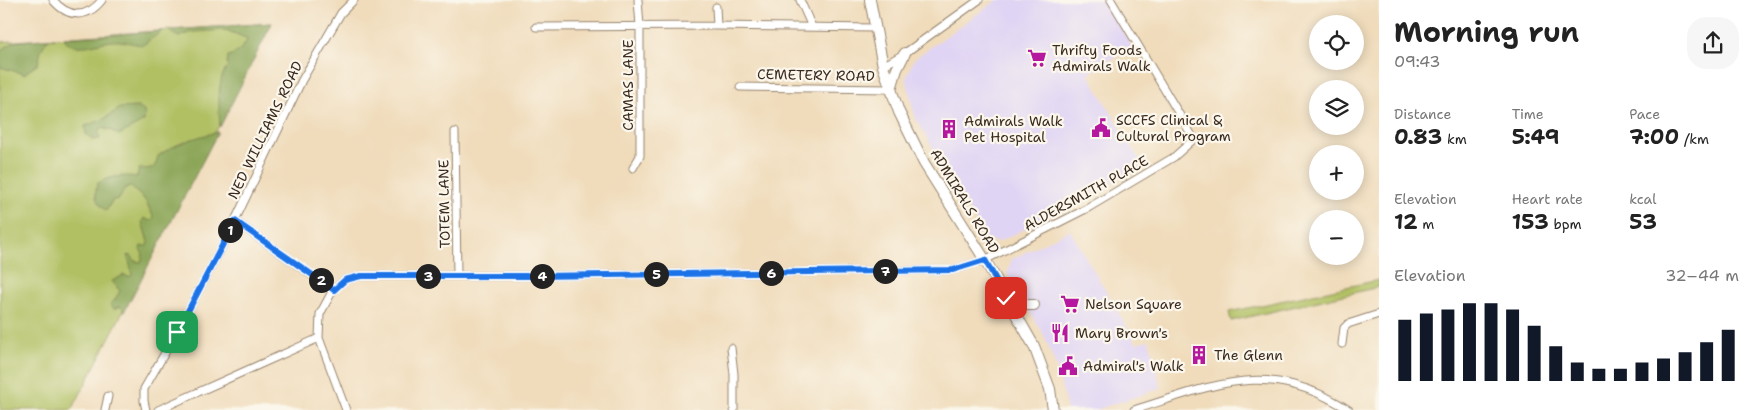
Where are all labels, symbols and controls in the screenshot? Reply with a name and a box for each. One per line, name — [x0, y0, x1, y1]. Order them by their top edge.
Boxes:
text: Morning run — [1394, 13, 1579, 51]
map controls — [1309, 15, 1364, 265]
button: locate — [1309, 15, 1364, 70]
button: share — [1687, 17, 1739, 69]
street label: CAMAS LANE — [619, 39, 637, 131]
place label: Thrifty Foods Admirals Walk — [1052, 41, 1151, 75]
supermarket icon: Thrifty Foods Admirals Walk — [1026, 47, 1048, 69]
text: 09:43 — [1394, 51, 1440, 72]
street label: NED WILLIAMS ROAD — [224, 58, 306, 202]
street label: CEMETERY ROAD — [757, 65, 875, 85]
button: layers — [1309, 80, 1364, 135]
text: Distance — [1394, 105, 1451, 123]
text: Time — [1512, 105, 1544, 123]
text: Pace — [1629, 105, 1660, 123]
place label: SCCFS Clinical & Cultural Program — [1116, 111, 1231, 145]
place label: Admirals Walk Pet Hospital — [964, 112, 1063, 146]
public building icon: SCCFS Clinical & Cultural Program — [1090, 117, 1112, 139]
building icon: Admirals Walk Pet Hospital — [938, 118, 960, 140]
text: 0.83 — [1394, 123, 1442, 151]
text: 5:49 — [1512, 123, 1559, 151]
text: 7:00 — [1629, 123, 1679, 151]
text: km — [1442, 130, 1467, 148]
text: /km — [1679, 130, 1709, 148]
street label: ADMIRALS ROAD — [927, 145, 1003, 257]
button: + — [1309, 145, 1364, 200]
street label: ALDERSMITH PLACE — [1021, 151, 1152, 235]
street label: TOTEM LANE — [434, 159, 454, 249]
text: Elevation — [1394, 190, 1457, 208]
text: Heart rate — [1512, 190, 1583, 208]
text: kcal — [1629, 190, 1657, 208]
text: 12 — [1394, 208, 1418, 236]
text: 153 — [1512, 208, 1549, 236]
text: 53 — [1629, 208, 1657, 236]
button: − — [1309, 210, 1364, 265]
text: m — [1418, 215, 1434, 233]
text: bpm — [1549, 215, 1582, 233]
pin: 1 — [218, 218, 242, 242]
text: 1 — [227, 221, 234, 239]
pin: 7 — [872, 258, 898, 284]
pin: 6 — [758, 260, 784, 286]
pin: 5 — [644, 262, 668, 286]
text: 7 — [881, 262, 890, 280]
pin: 3 — [416, 264, 440, 288]
pin: 4 — [530, 264, 554, 288]
text: 6 — [767, 264, 776, 282]
text: 5 — [652, 265, 661, 283]
text: Elevation — [1394, 265, 1466, 286]
text: 32–44 m — [1665, 265, 1739, 286]
text: 3 — [424, 267, 433, 285]
text: 4 — [538, 267, 547, 285]
pin: 2 — [308, 268, 334, 292]
text: 2 — [317, 271, 326, 289]
pin — [985, 277, 1027, 319]
icon: check — [992, 284, 1020, 312]
supermarket icon: Nelson Square — [1059, 293, 1081, 315]
place label: Nelson Square — [1085, 295, 1182, 313]
pin — [156, 311, 198, 353]
icon: arrive — [163, 318, 191, 346]
restaurant icon: Mary Brown's — [1049, 322, 1071, 344]
place label: Mary Brown's — [1075, 324, 1168, 342]
building icon: The Glenn — [1188, 344, 1210, 366]
place label: The Glenn — [1214, 346, 1283, 364]
public building icon: Admiral's Walk — [1057, 355, 1079, 377]
place label: Admiral's Walk — [1083, 357, 1184, 375]

